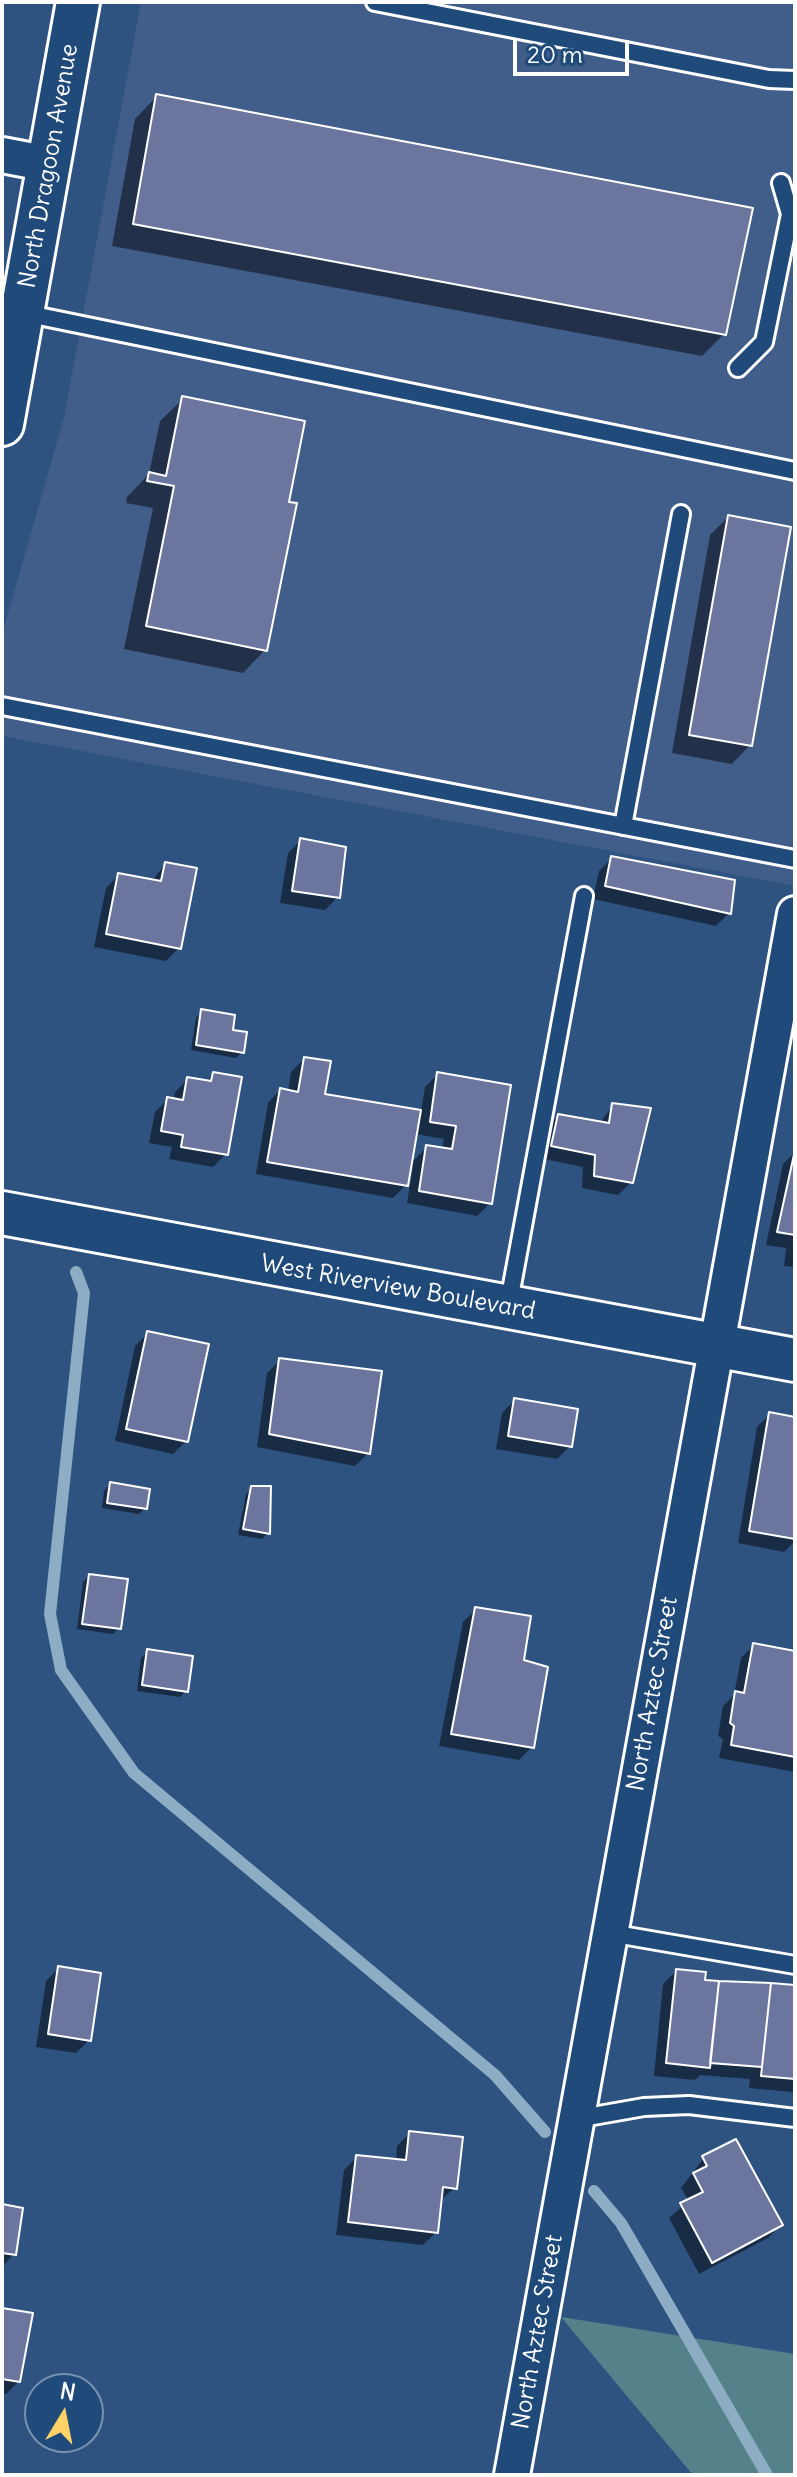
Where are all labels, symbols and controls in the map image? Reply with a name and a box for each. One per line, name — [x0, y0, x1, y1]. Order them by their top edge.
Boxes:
scale bar — [517, 24, 633, 74]
text: 20 m — [527, 39, 583, 69]
street label: North Dragoon Avenue — [13, 41, 85, 291]
street label: West Riverview Boulevard — [258, 1250, 538, 1326]
street label: North Aztec Street — [622, 1595, 684, 1793]
street label: North Aztec Street — [507, 2233, 569, 2431]
north arrow — [24, 2373, 104, 2453]
text: N — [58, 2376, 78, 2406]

